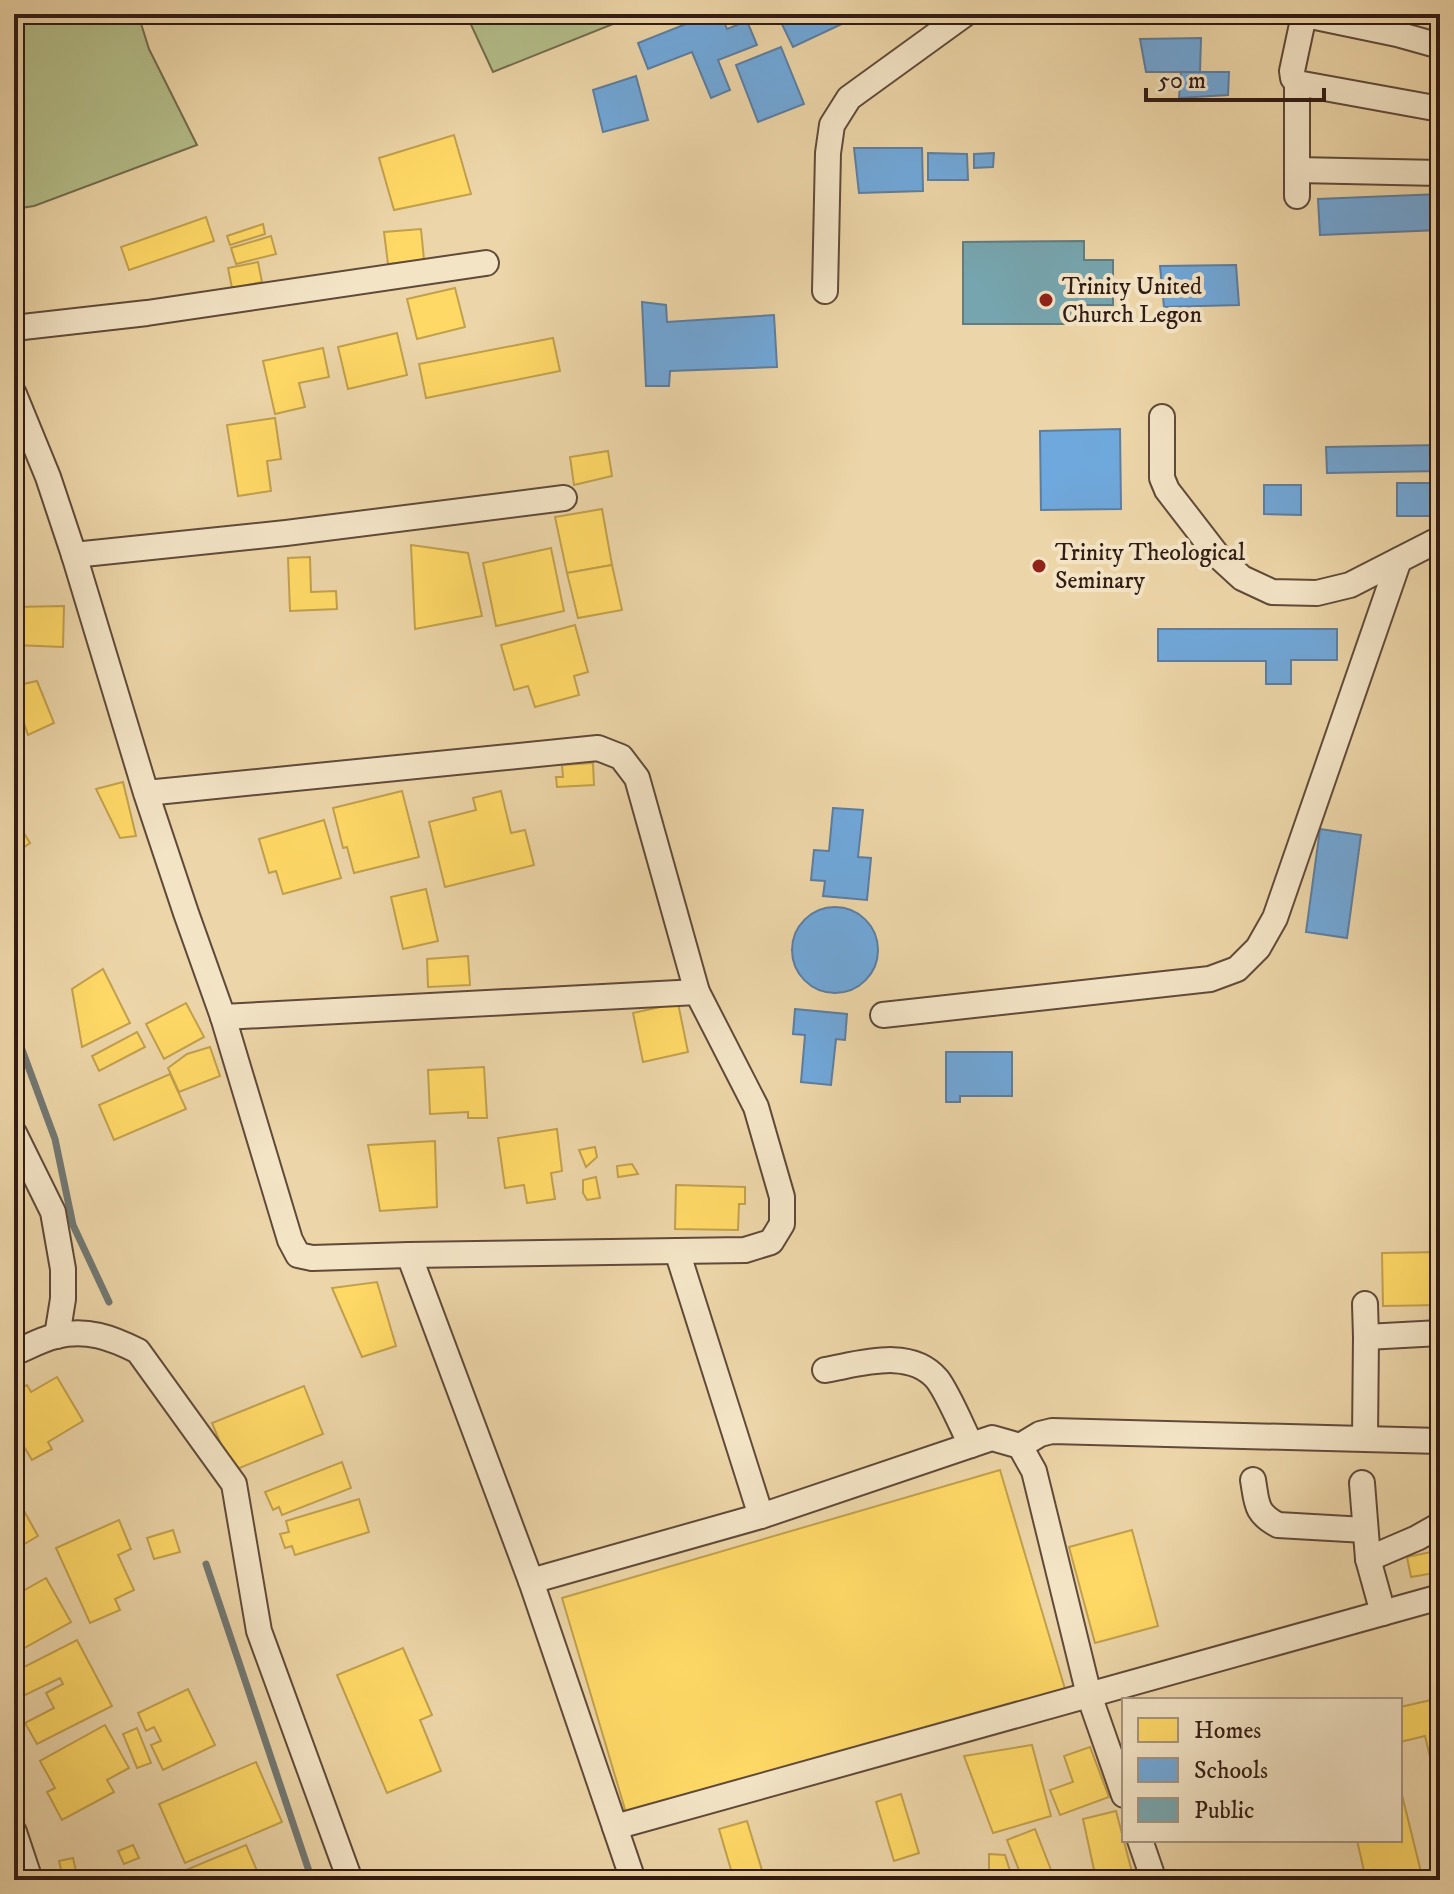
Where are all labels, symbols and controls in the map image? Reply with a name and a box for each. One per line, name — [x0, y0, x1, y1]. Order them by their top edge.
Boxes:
scale bar — [1146, 52, 1324, 102]
text: 50 m — [1158, 66, 1206, 96]
place label: Trinity United Church Legon — [1062, 272, 1203, 330]
marker: Trinity United Church Legon — [1037, 291, 1055, 309]
place label: Trinity Theological Seminary — [1055, 538, 1246, 596]
marker: Trinity Theological Seminary — [1030, 557, 1048, 575]
legend — [1122, 1698, 1402, 1842]
text: Homes — [1194, 1716, 1261, 1746]
text: Schools — [1194, 1756, 1268, 1786]
text: Public — [1194, 1796, 1254, 1826]

